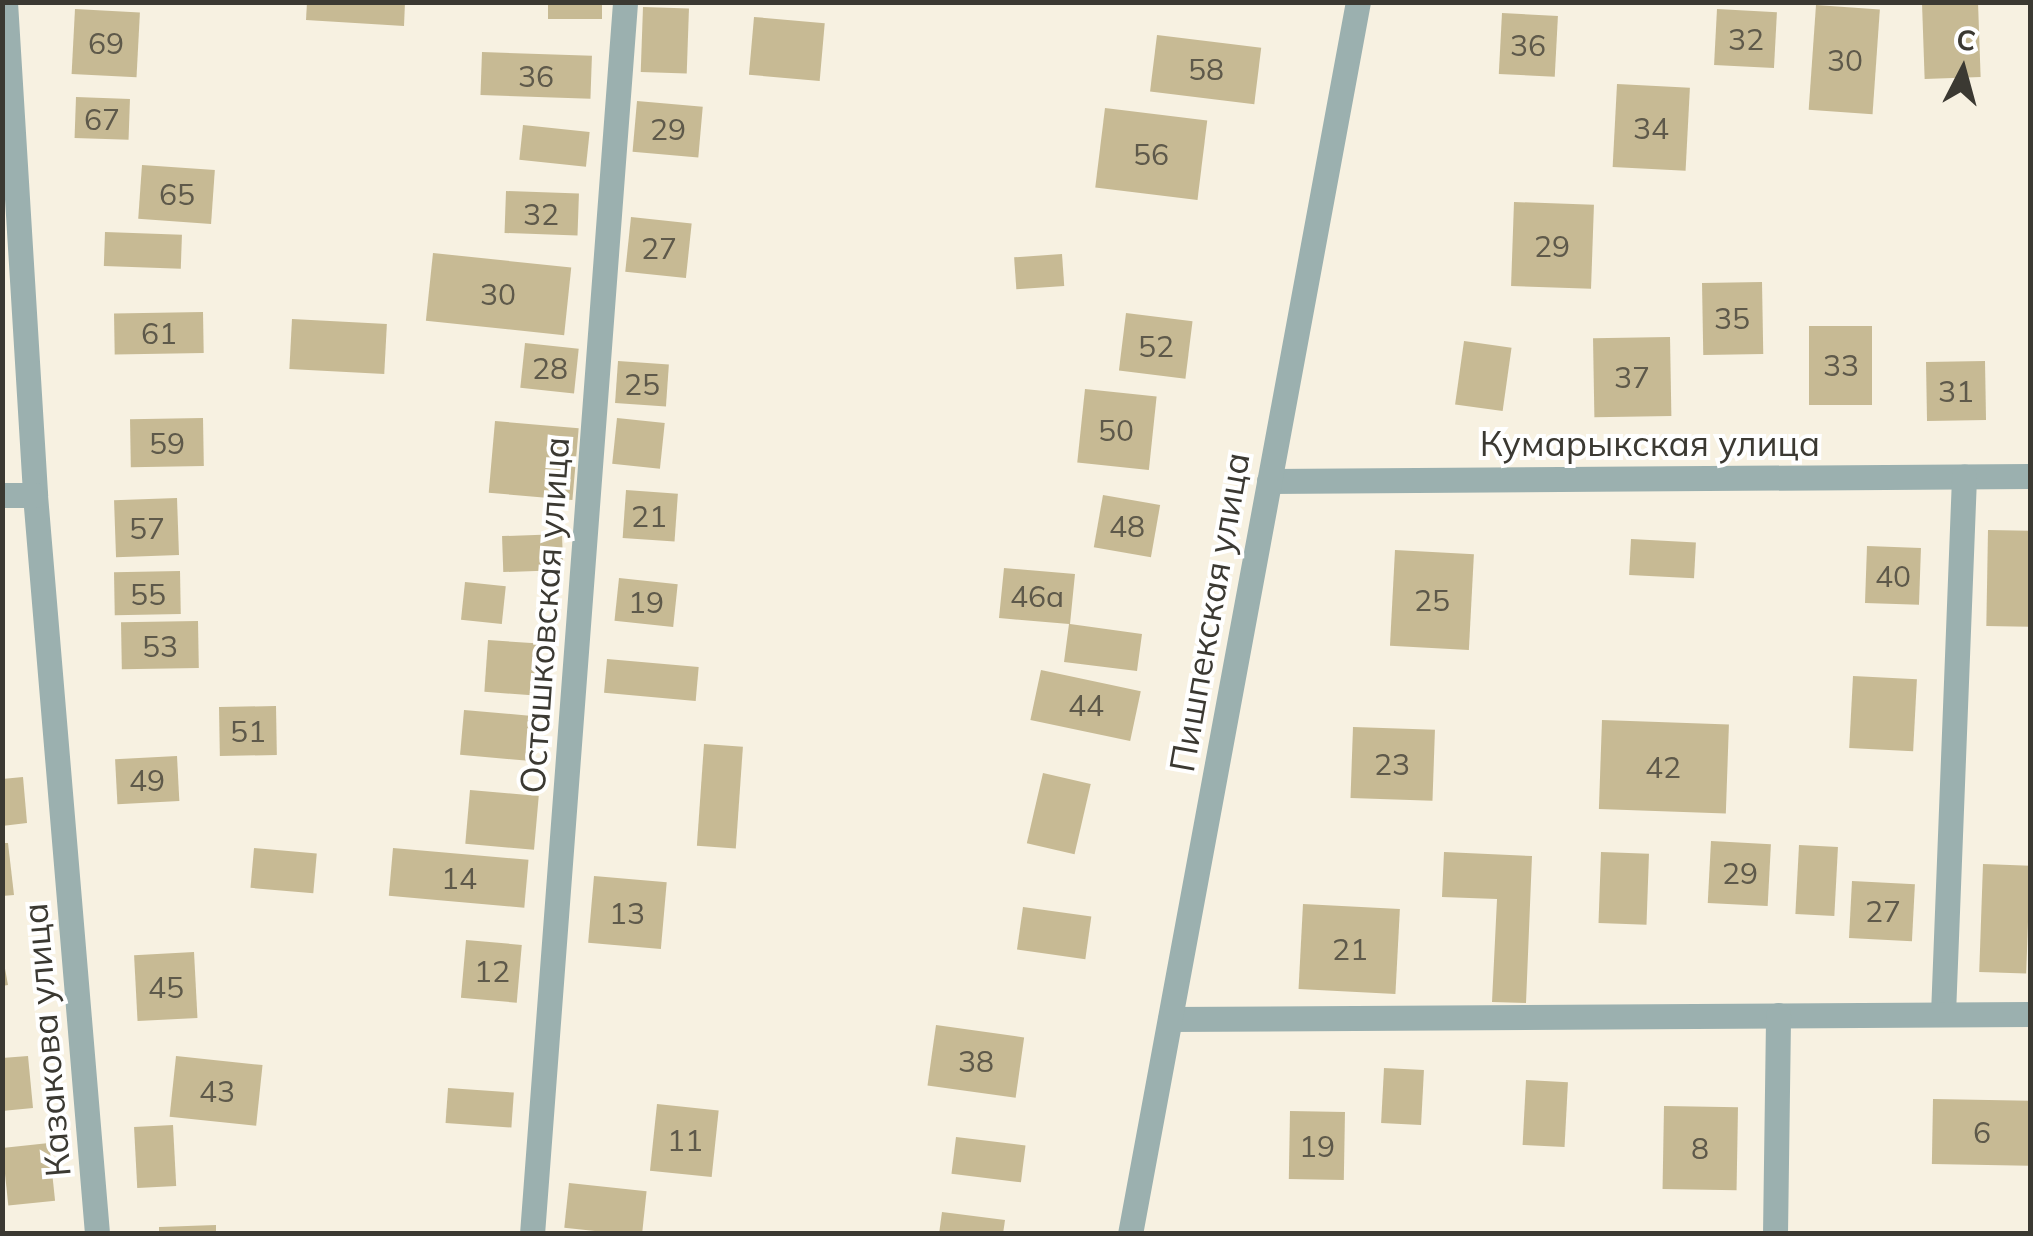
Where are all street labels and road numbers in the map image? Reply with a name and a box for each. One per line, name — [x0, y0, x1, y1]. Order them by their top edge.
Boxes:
street label: Кумарыкская улица — [1480, 422, 1820, 464]
street label: Осташковская улица — [511, 435, 577, 795]
street label: Пишпекская улица — [1160, 449, 1258, 775]
street label: Казакова улица — [13, 901, 79, 1179]

